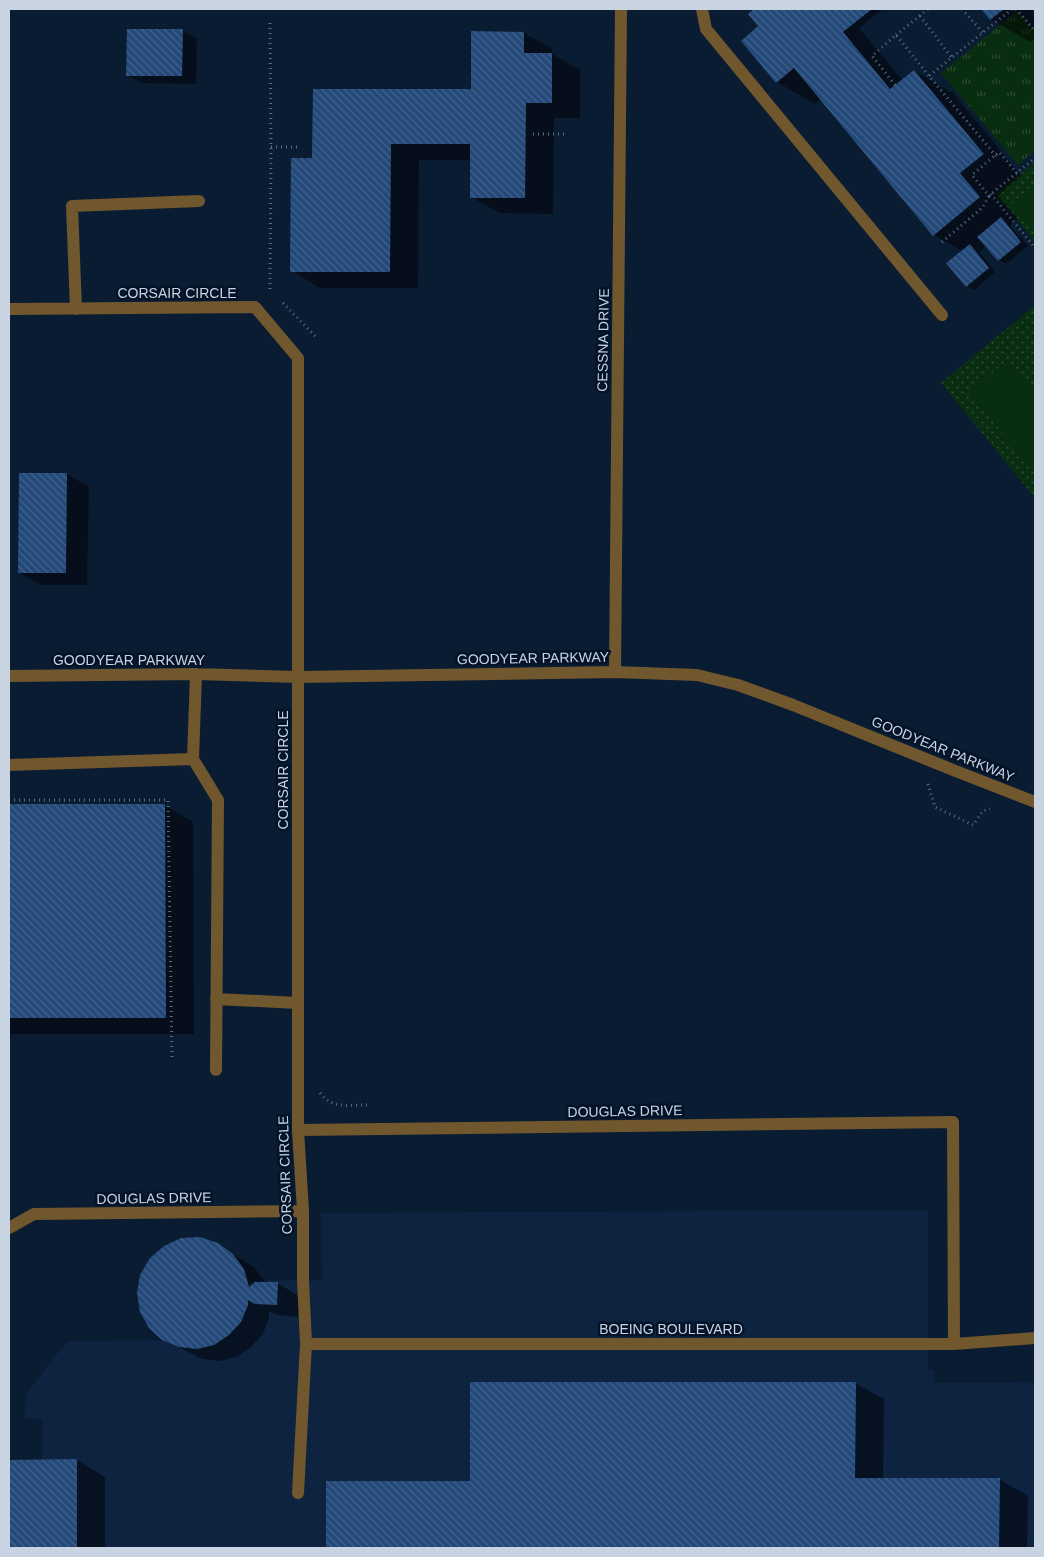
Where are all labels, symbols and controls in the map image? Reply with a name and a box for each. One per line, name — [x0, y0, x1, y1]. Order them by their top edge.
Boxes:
street label: CORSAIR CIRCLE — [117, 285, 237, 301]
street label: CESSNA DRIVE — [594, 288, 612, 392]
street label: GOODYEAR PARKWAY — [457, 649, 610, 667]
street label: GOODYEAR PARKWAY — [53, 652, 206, 668]
street label: CORSAIR CIRCLE — [275, 710, 291, 830]
street label: GOODYEAR PARKWAY — [869, 713, 1017, 785]
street label: DOUGLAS DRIVE — [567, 1102, 683, 1120]
street label: CORSAIR CIRCLE — [275, 1115, 295, 1235]
street label: DOUGLAS DRIVE — [96, 1189, 212, 1207]
street label: BOEING BOULEVARD — [599, 1321, 743, 1337]

